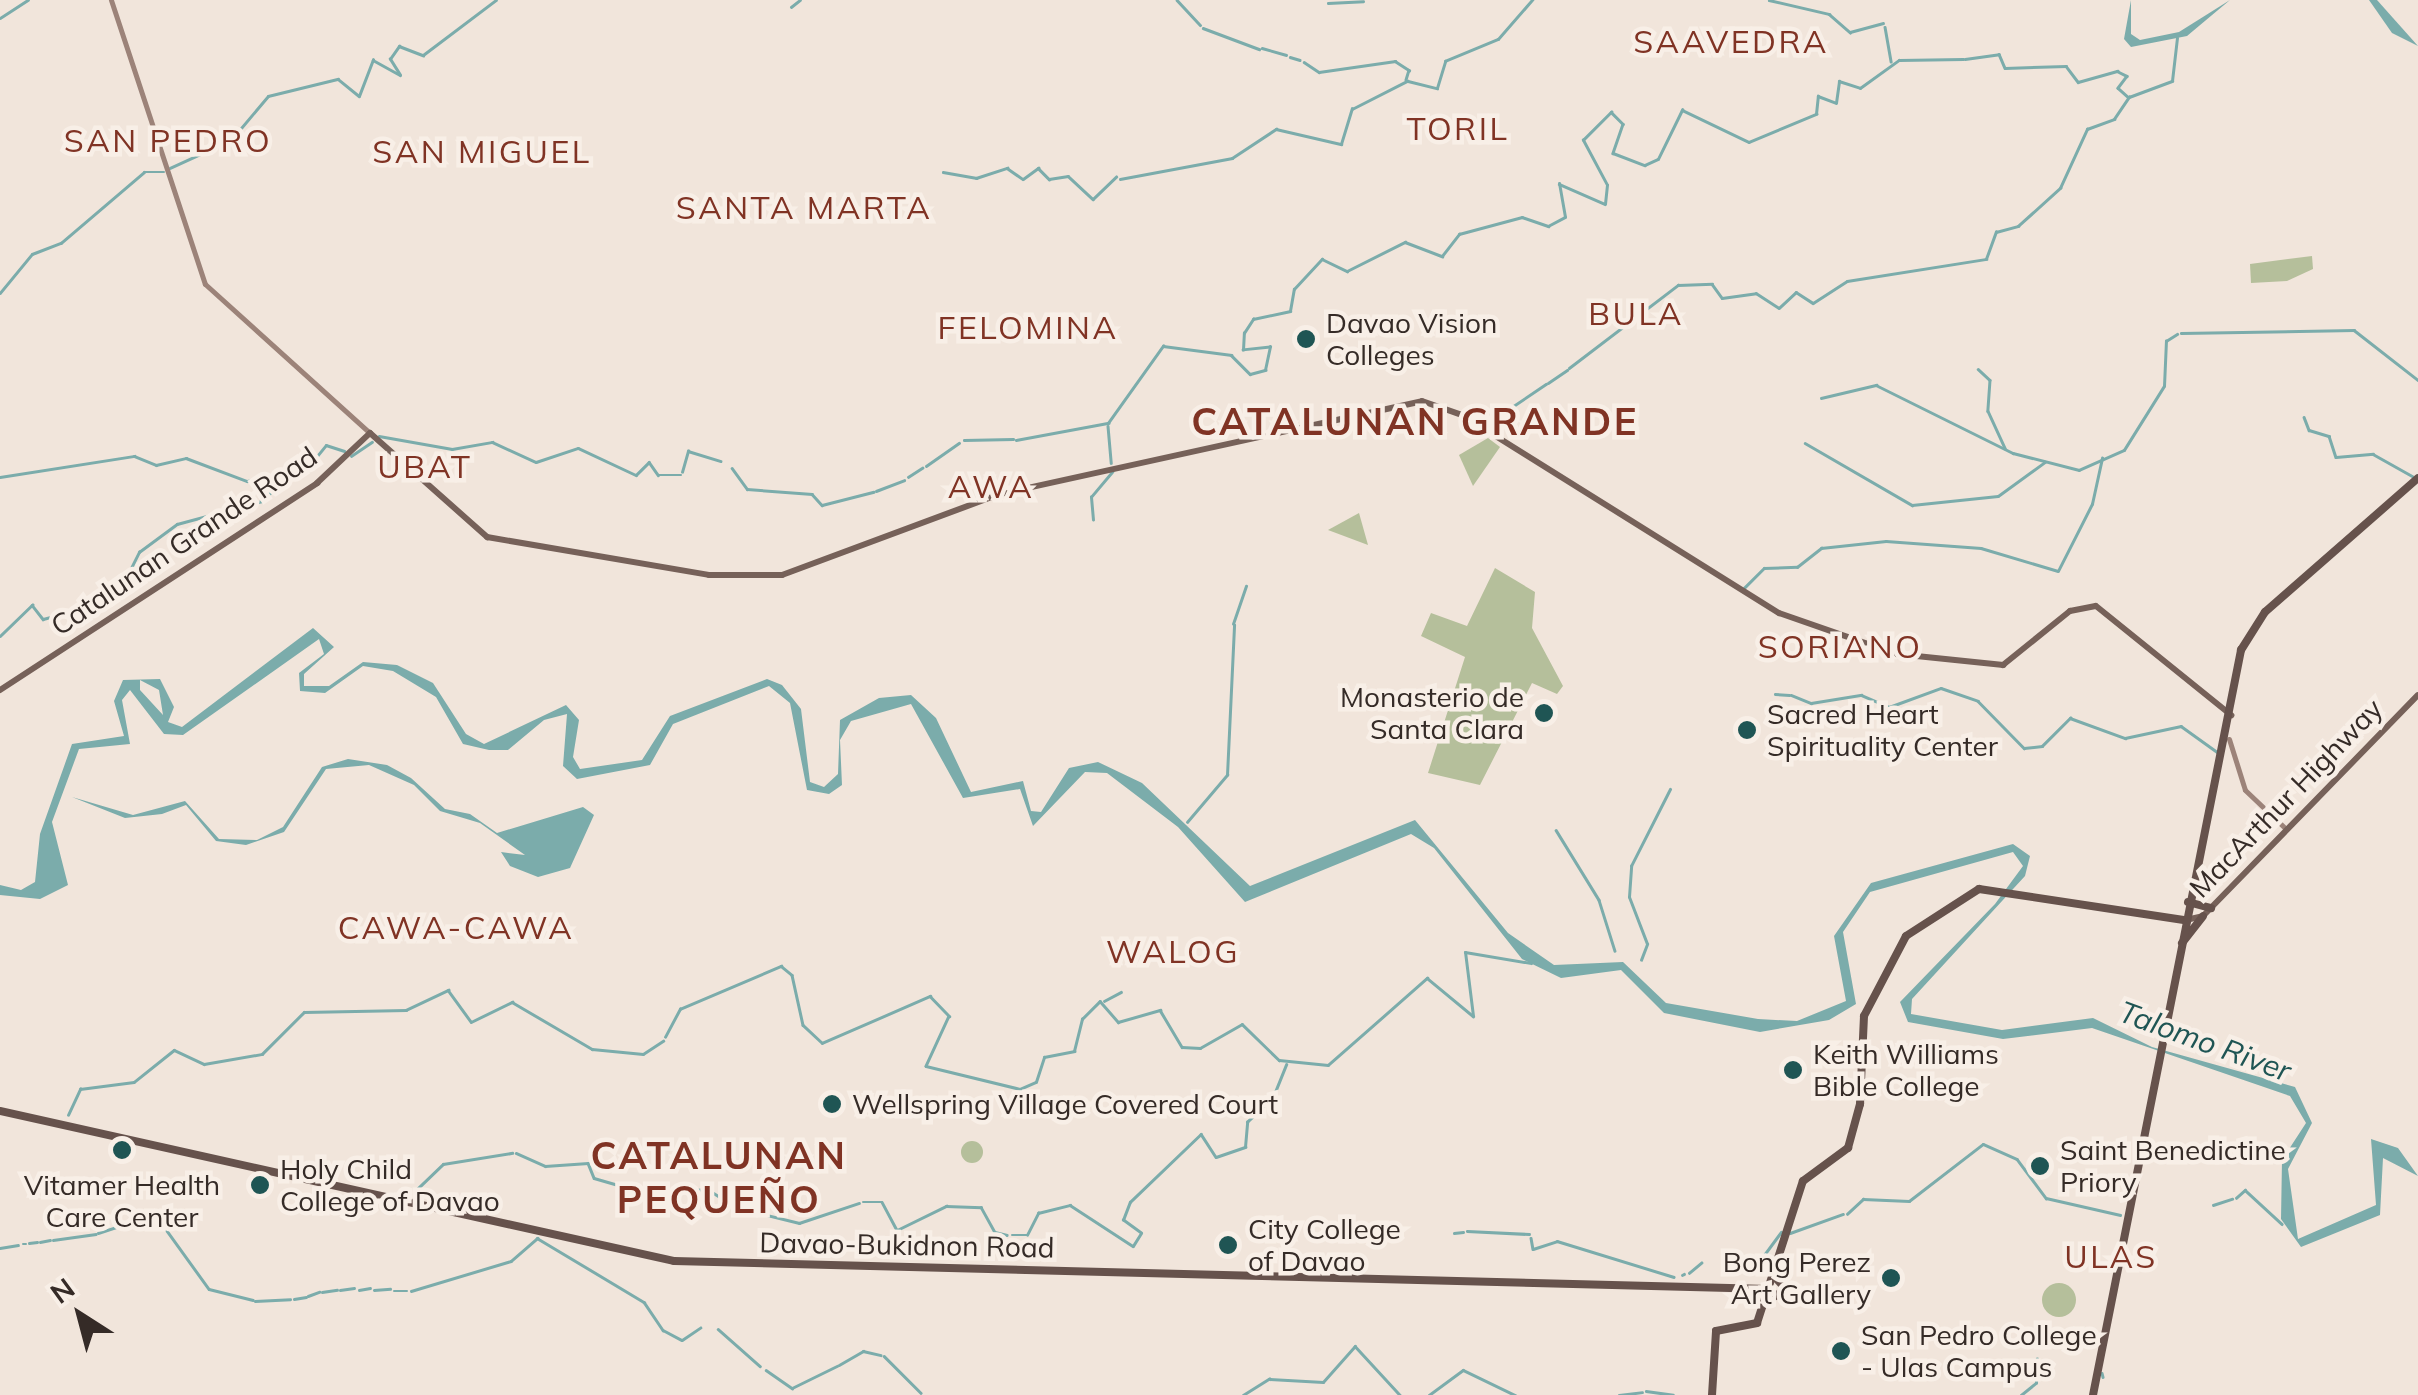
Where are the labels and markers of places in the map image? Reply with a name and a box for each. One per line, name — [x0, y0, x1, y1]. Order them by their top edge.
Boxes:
place label: Davao Vision Colleges — [1326, 306, 1497, 372]
marker: Davao Vision Colleges — [1295, 328, 1317, 350]
place label: Monasterio de Santa Clara — [1340, 680, 1524, 746]
place label: Sacred Heart Spirituality Center — [1767, 697, 1998, 763]
marker: Monasterio de Santa Clara — [1533, 702, 1555, 724]
marker: Sacred Heart Spirituality Center — [1736, 719, 1758, 741]
place label: Keith Williams Bible College — [1813, 1037, 1999, 1103]
marker: Keith Williams Bible College — [1782, 1059, 1804, 1081]
place label: Wellspring Village Covered Court — [852, 1087, 1278, 1121]
marker: Wellspring Village Covered Court — [821, 1093, 843, 1115]
place label: Saint Benedictine Priory — [2060, 1133, 2286, 1199]
marker: Vitamer Health Care Center — [109, 1137, 135, 1163]
place label: Holy Child College of Davao — [280, 1152, 500, 1218]
marker: Saint Benedictine Priory — [2029, 1155, 2051, 1177]
place label: Vitamer Health Care Center — [24, 1168, 220, 1234]
marker: Holy Child College of Davao — [249, 1174, 271, 1196]
place label: City College of Davao — [1248, 1212, 1401, 1278]
marker: City College of Davao — [1217, 1234, 1239, 1256]
place label: Bong Perez Art Gallery — [1723, 1245, 1871, 1311]
marker: Bong Perez Art Gallery — [1880, 1267, 1902, 1289]
place label: San Pedro College - Ulas Campus — [1861, 1318, 2097, 1384]
marker: San Pedro College - Ulas Campus — [1830, 1340, 1852, 1362]

